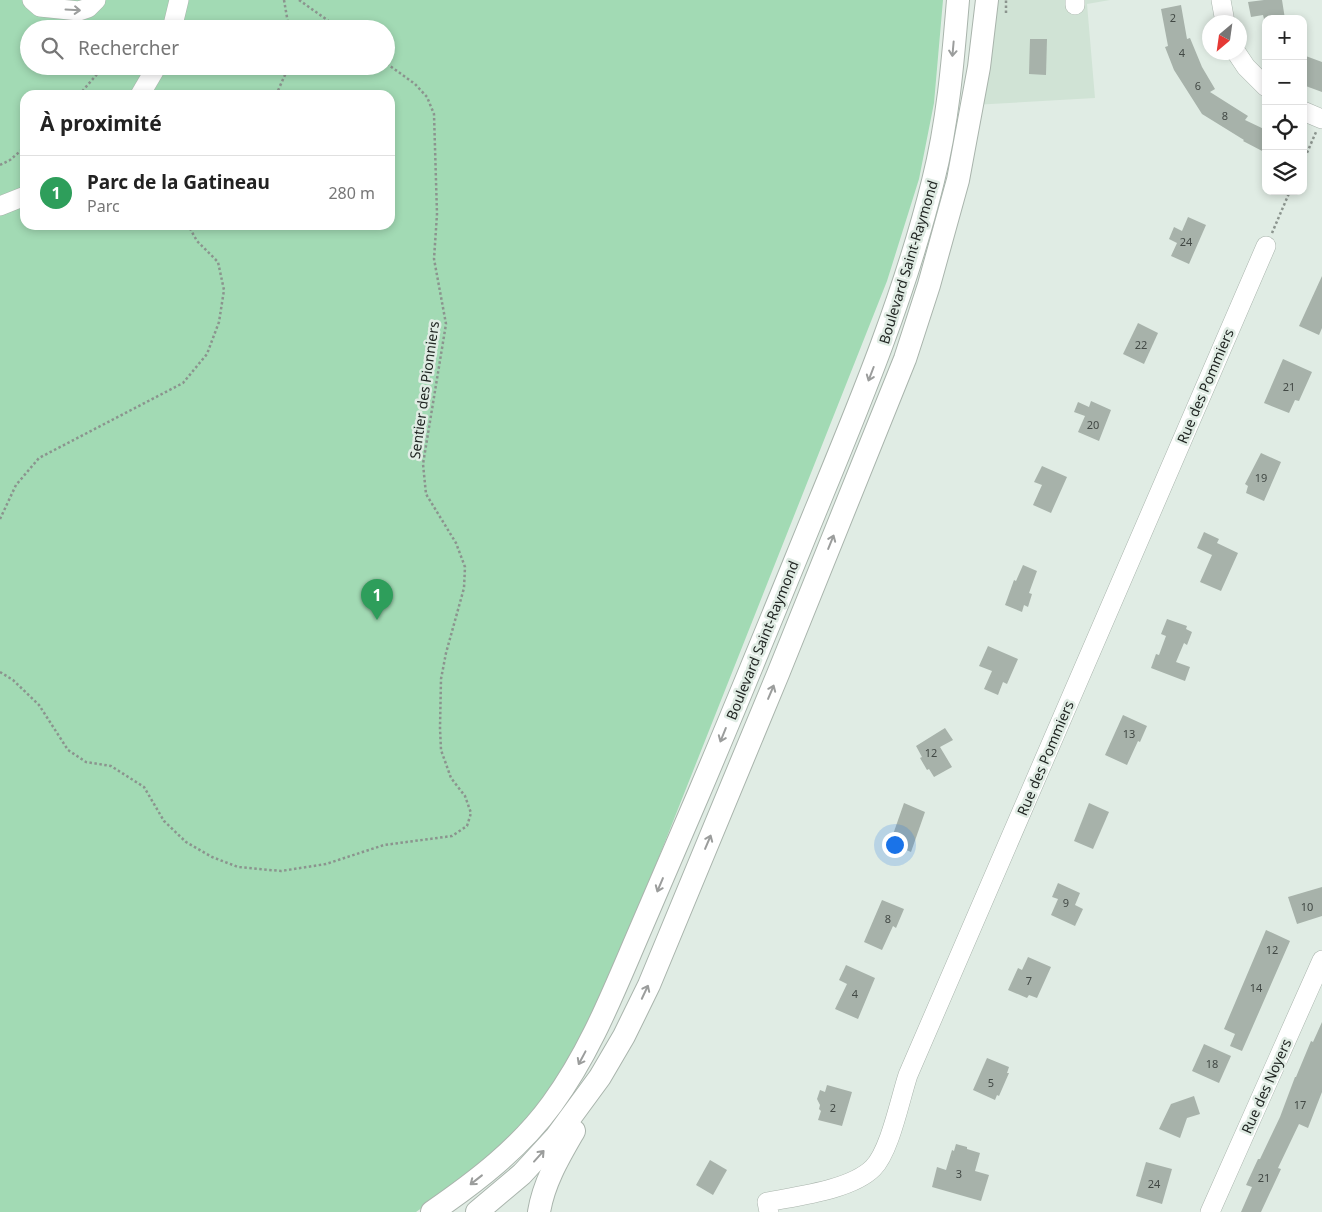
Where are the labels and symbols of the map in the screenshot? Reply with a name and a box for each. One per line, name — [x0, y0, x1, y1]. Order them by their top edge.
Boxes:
one-way arrow — [65, 6, 81, 15]
house number: 2 — [1170, 10, 1176, 25]
north arrow — [1202, 15, 1247, 60]
one-way arrow — [949, 40, 958, 56]
house number: 4 — [1179, 45, 1186, 60]
house number: 6 — [1195, 78, 1201, 93]
house number: 8 — [1222, 108, 1228, 123]
street label: Boulevard Saint-Raymond — [874, 178, 942, 346]
house number: 24 — [1180, 234, 1193, 249]
street label: Sentier des Pionniers — [405, 320, 443, 460]
street label: Rue des Pommiers — [1172, 325, 1238, 446]
house number: 22 — [1135, 337, 1147, 352]
one-way arrow — [866, 366, 875, 382]
house number: 21 — [1283, 379, 1295, 394]
house number: 20 — [1087, 417, 1099, 432]
house number: 19 — [1255, 470, 1267, 485]
one-way arrow — [827, 535, 837, 550]
street label: Boulevard Saint-Raymond — [721, 558, 803, 722]
pin: 1 — [361, 579, 393, 620]
one-way arrow — [766, 685, 776, 700]
street label: Rue des Pommiers — [1012, 697, 1078, 818]
house number: 13 — [1123, 726, 1135, 741]
one-way arrow — [718, 727, 727, 742]
house number: 12 — [925, 745, 937, 760]
your location — [882, 832, 908, 858]
one-way arrow — [704, 835, 713, 850]
one-way arrow — [654, 877, 664, 892]
house number: 9 — [1063, 895, 1069, 910]
house number: 10 — [1301, 899, 1313, 914]
house number: 8 — [885, 911, 891, 926]
house number: 12 — [1266, 942, 1278, 957]
house number: 7 — [1026, 973, 1032, 988]
house number: 14 — [1250, 980, 1263, 995]
one-way arrow — [641, 985, 651, 1000]
house number: 4 — [852, 986, 859, 1001]
street label: Rue des Noyers — [1237, 1035, 1296, 1137]
one-way arrow — [577, 1050, 586, 1065]
house number: 18 — [1206, 1056, 1218, 1071]
house number: 5 — [988, 1075, 994, 1090]
house number: 17 — [1294, 1097, 1306, 1112]
house number: 2 — [830, 1100, 836, 1115]
one-way arrow — [533, 1149, 545, 1162]
house number: 3 — [956, 1166, 962, 1181]
house number: 21 — [1258, 1170, 1270, 1185]
one-way arrow — [470, 1174, 483, 1185]
house number: 24 — [1148, 1176, 1161, 1191]

